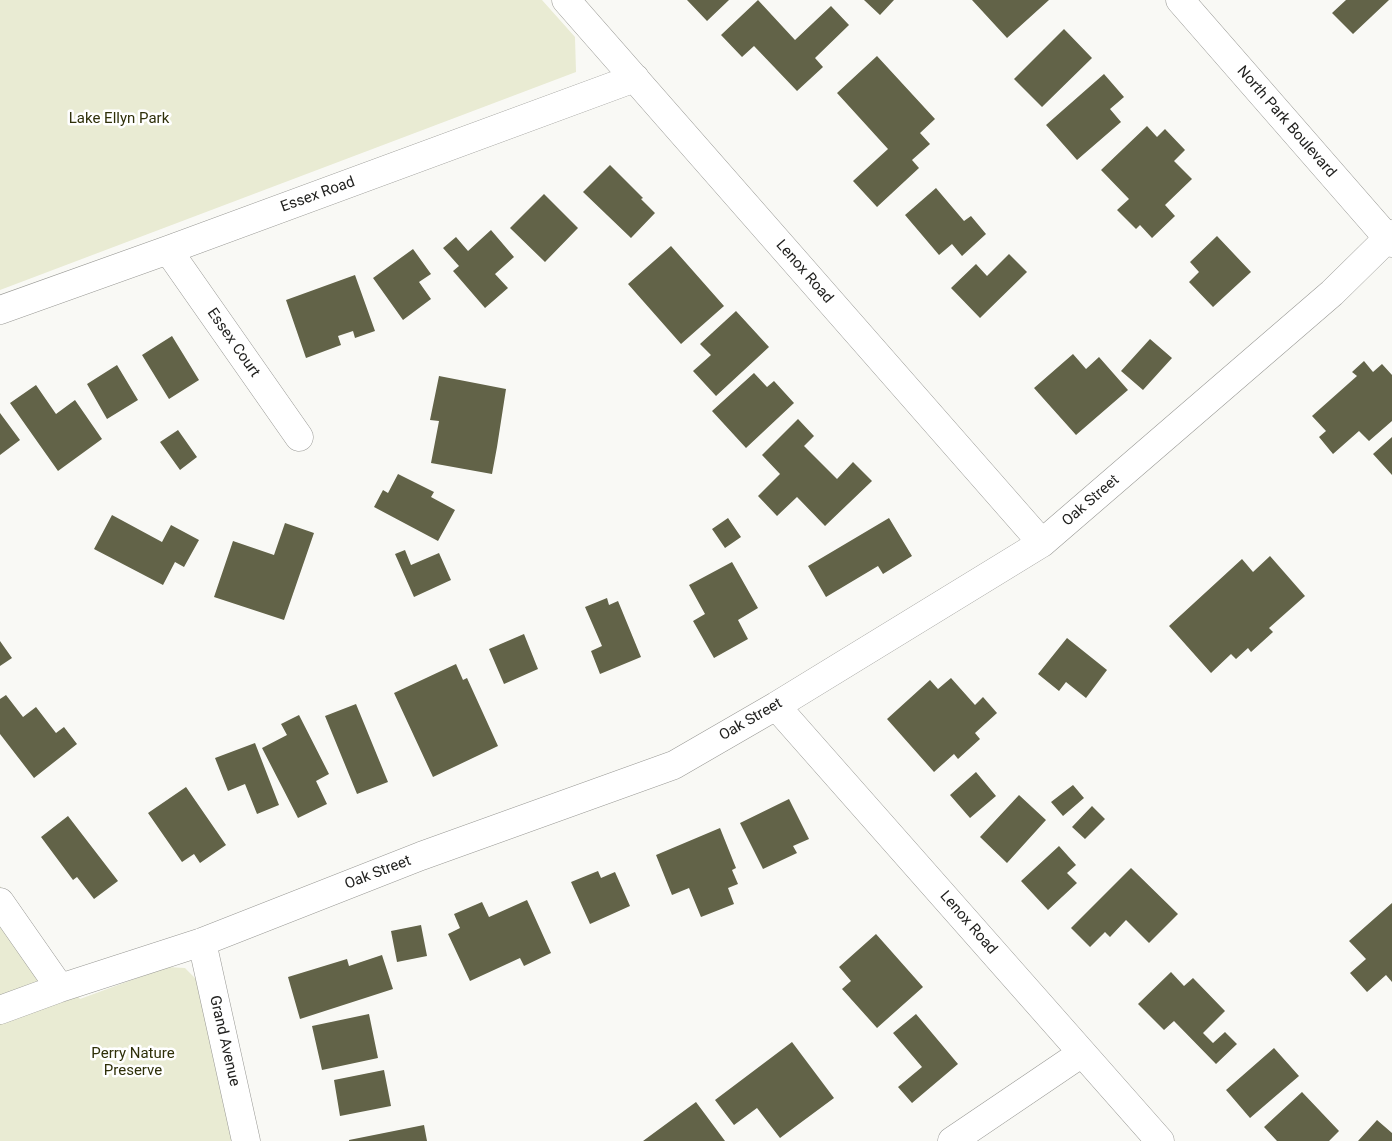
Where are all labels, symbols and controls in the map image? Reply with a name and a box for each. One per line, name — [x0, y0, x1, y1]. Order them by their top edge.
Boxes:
street label: North Park Boulevard — [1233, 63, 1339, 181]
park label: Lake Ellyn Park — [69, 110, 169, 128]
street label: Essex Road — [278, 173, 358, 217]
street label: Lenox Road — [772, 237, 836, 307]
street label: Essex Court — [203, 305, 263, 381]
street label: Oak Street — [1059, 471, 1123, 531]
street label: Oak Street — [716, 695, 786, 745]
street label: Oak Street — [342, 852, 414, 894]
street label: Lenox Road — [936, 888, 1000, 958]
street label: Grand Avenue — [205, 994, 243, 1088]
park label: Perry Nature Preserve — [91, 1045, 175, 1080]

